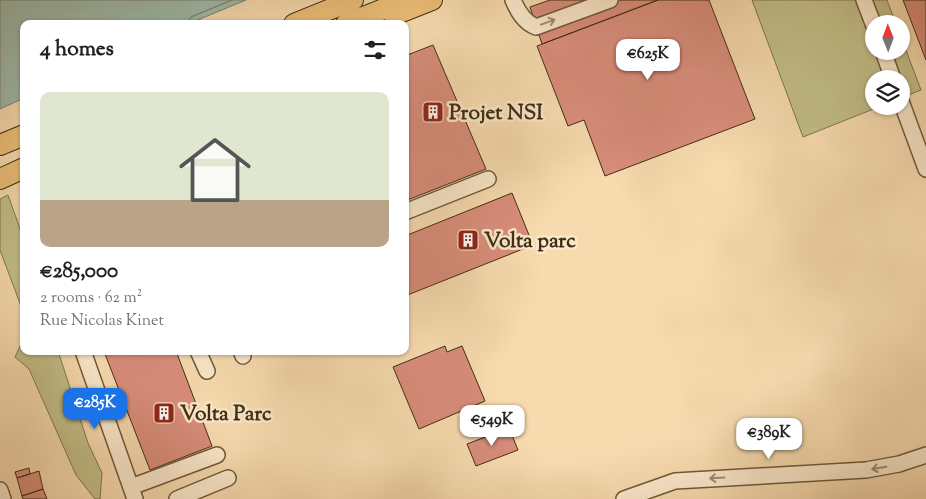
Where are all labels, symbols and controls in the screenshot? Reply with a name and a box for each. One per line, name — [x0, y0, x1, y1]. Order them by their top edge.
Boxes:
north arrow — [865, 15, 910, 60]
map controls — [865, 15, 910, 115]
one-way arrow — [539, 17, 555, 26]
text: 4 homes — [40, 35, 114, 65]
icon: filters — [361, 36, 389, 64]
pin: €625K — [613, 38, 683, 81]
text: €625K — [627, 43, 669, 66]
button: layers — [865, 70, 910, 115]
place label: Projet NSI — [449, 99, 543, 129]
building icon: Projet NSI — [421, 100, 445, 124]
icon: home — [170, 125, 260, 215]
place label: Volta parc — [484, 227, 576, 257]
building icon: Volta parc — [456, 228, 480, 252]
text: €285,000 — [40, 257, 118, 287]
text: 2 rooms · 62 m² — [40, 287, 142, 310]
text: Rue Nicolas Kinet — [40, 310, 164, 333]
pin: €285K — [60, 388, 130, 430]
text: €285K — [74, 392, 116, 415]
place label: Volta Parc — [180, 400, 272, 430]
building icon: Volta Parc — [152, 401, 176, 425]
pin: €549K — [457, 404, 527, 447]
text: €549K — [471, 409, 513, 432]
pin: €389K — [734, 418, 804, 460]
text: €389K — [747, 422, 791, 445]
one-way arrow — [871, 463, 887, 473]
one-way arrow — [709, 474, 725, 483]

